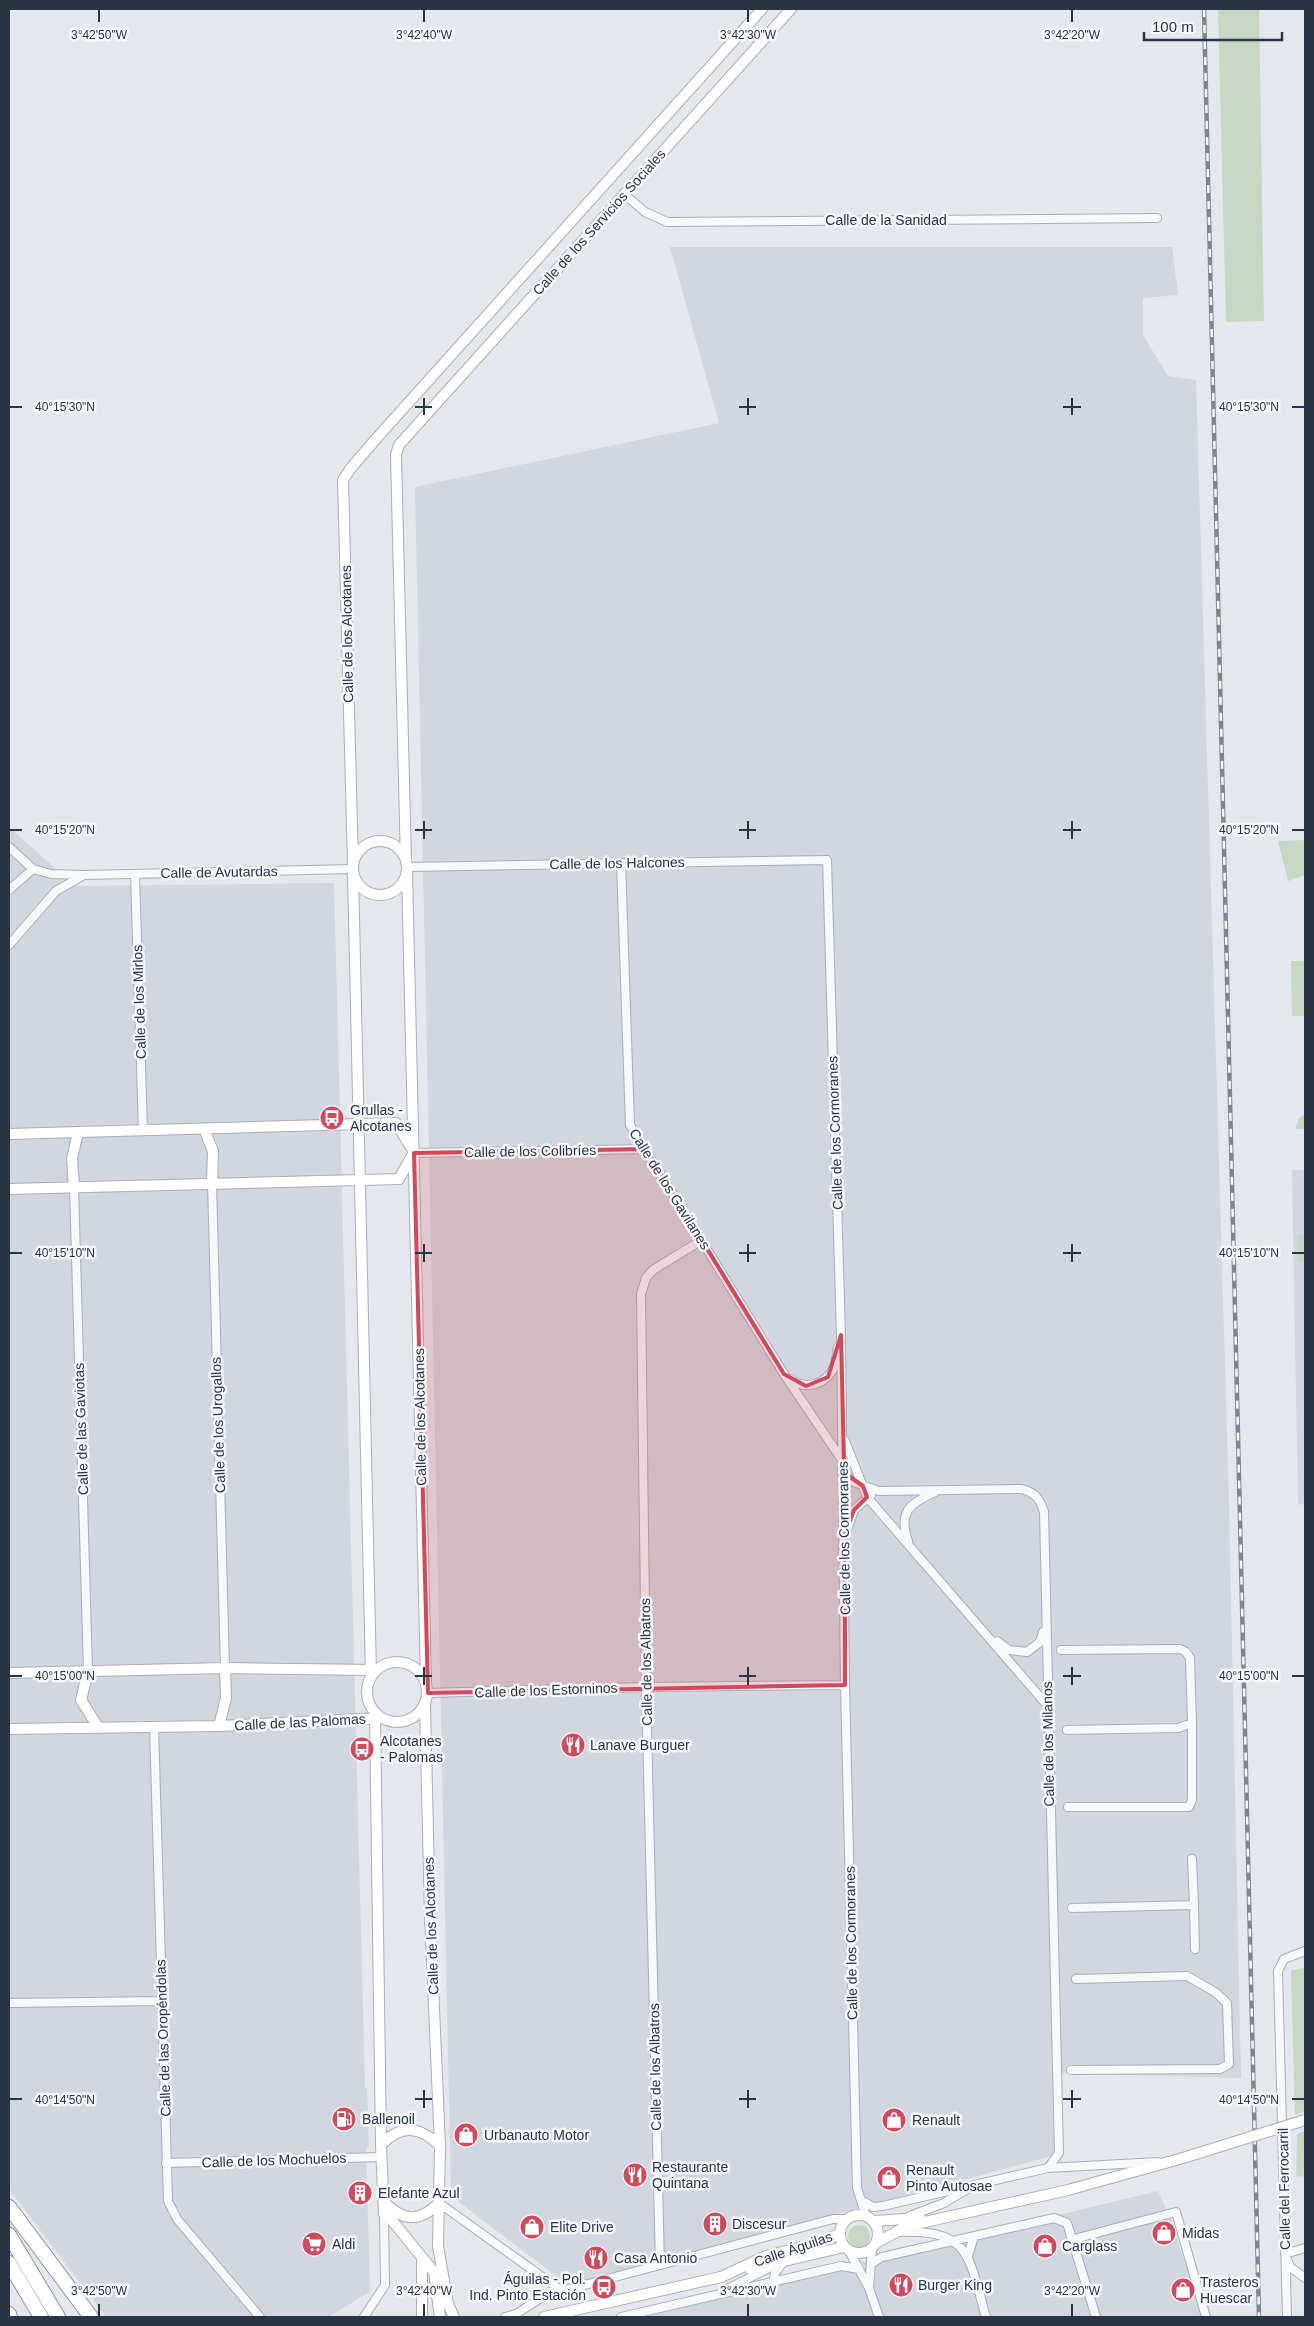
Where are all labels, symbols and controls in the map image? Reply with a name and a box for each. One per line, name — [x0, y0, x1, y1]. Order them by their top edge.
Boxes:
scale bar — [1144, 10, 1282, 42]
text: 100 m — [1152, 18, 1194, 35]
text: 3°42'50"W — [71, 28, 128, 42]
text: 3°42'40"W — [396, 28, 453, 42]
text: 3°42'30"W — [720, 28, 777, 42]
text: 3°42'20"W — [1044, 28, 1101, 42]
street label: Calle de los Servicios Sociales — [529, 146, 669, 298]
street label: Calle de la Sanidad — [825, 212, 947, 228]
text: 40°15'30"N — [35, 400, 95, 414]
text: 40°15'30"N — [1219, 400, 1279, 414]
street label: Calle de los Alcotanes — [338, 565, 356, 703]
text: 40°15'20"N — [35, 823, 95, 837]
text: 40°15'20"N — [1219, 823, 1279, 837]
street label: Calle de los Halcones — [549, 854, 685, 872]
street label: Calle de Avutardas — [160, 863, 278, 881]
street label: Calle de los Mirlos — [129, 945, 149, 1059]
street label: Calle de los Cormoranes — [824, 1056, 846, 1210]
place label: Grullas - Alcotanes — [350, 1102, 411, 1134]
bus stop icon: Grullas - Alcotanes — [319, 1105, 345, 1131]
street label: Calle de los Gavilanes — [626, 1126, 714, 1252]
street label: Calle de los Colibríes — [464, 1142, 596, 1160]
text: 40°15'10"N — [35, 1246, 95, 1260]
text: 40°15'10"N — [1219, 1246, 1279, 1260]
street label: Calle de los Alcotanes — [411, 1348, 429, 1486]
street label: Calle de los Urogallos — [208, 1357, 228, 1493]
street label: Calle de las Gaviotas — [71, 1363, 91, 1495]
street label: Calle de los Cormoranes — [835, 1461, 853, 1615]
street label: Calle de los Albatros — [637, 1598, 655, 1726]
text: 40°15'00"N — [35, 1669, 95, 1683]
text: 40°15'00"N — [1219, 1669, 1279, 1683]
street label: Calle de los Estorninos — [474, 1680, 618, 1700]
street label: Calle de los Milanos — [1039, 1681, 1057, 1807]
street label: Calle de las Palomas — [234, 1711, 366, 1733]
restaurant icon: Lanave Burguer — [560, 1732, 586, 1758]
place label: Alcotanes - Palomas — [380, 1733, 443, 1765]
bus stop icon: Alcotanes - Palomas — [349, 1736, 375, 1762]
place label: Lanave Burguer — [590, 1737, 690, 1753]
street label: Calle de los Alcotanes — [421, 1857, 441, 1995]
street label: Calle de los Cormoranes — [842, 1866, 860, 2020]
street label: Calle de las Oropéndolas — [152, 1959, 174, 2117]
street label: Calle de los Albatros — [646, 2003, 664, 2131]
text: 40°14'50"N — [35, 2093, 95, 2107]
text: 40°14'50"N — [1219, 2093, 1279, 2107]
fuel station icon: Ballenoil — [331, 2106, 357, 2132]
shop icon: Renault — [881, 2107, 907, 2133]
place label: Ballenoil — [362, 2111, 415, 2127]
place label: Renault — [912, 2112, 960, 2128]
shop icon: Urbanauto Motor — [453, 2122, 479, 2148]
place label: Urbanauto Motor — [484, 2127, 589, 2143]
street label: Calle del Ferrocarril — [1275, 2128, 1293, 2250]
street label: Calle de los Mochuelos — [201, 2149, 347, 2171]
place label: Restaurante Quintana — [652, 2159, 728, 2191]
restaurant icon: Restaurante Quintana — [622, 2162, 648, 2188]
place label: Renault Pinto Autosae — [906, 2162, 993, 2194]
shop icon: Renault Pinto Autosae — [876, 2165, 902, 2191]
building icon: Elefante Azul — [347, 2180, 373, 2206]
place label: Elefante Azul — [378, 2185, 460, 2201]
building icon: Discesur — [702, 2211, 728, 2237]
shop icon: Elite Drive — [519, 2214, 545, 2240]
place label: Discesur — [732, 2216, 787, 2232]
place label: Elite Drive — [550, 2219, 614, 2235]
shop icon: Midas — [1151, 2220, 1177, 2246]
place label: Midas — [1182, 2225, 1219, 2241]
street label: Calle Águilas — [752, 2228, 834, 2270]
supermarket icon: Aldi — [301, 2231, 327, 2257]
shop icon: Carglass — [1032, 2233, 1058, 2259]
place label: Aldi — [332, 2236, 355, 2252]
place label: Carglass — [1062, 2238, 1117, 2254]
restaurant icon: Casa Antonio — [583, 2245, 609, 2271]
place label: Casa Antonio — [614, 2250, 697, 2266]
place label: Águilas - Pol. Ind. Pinto Estación — [469, 2271, 586, 2303]
restaurant icon: Burger King — [888, 2272, 914, 2298]
bus stop icon: Águilas - Pol. Ind. Pinto Estación — [591, 2274, 617, 2300]
place label: Trasteros Huescar — [1200, 2274, 1259, 2306]
place label: Burger King — [918, 2277, 992, 2293]
shop icon: Trasteros Huescar — [1170, 2277, 1196, 2303]
text: 3°42'50"W — [71, 2284, 128, 2298]
text: 3°42'40"W — [396, 2284, 453, 2298]
text: 3°42'30"W — [720, 2284, 777, 2298]
text: 3°42'20"W — [1044, 2284, 1101, 2298]

